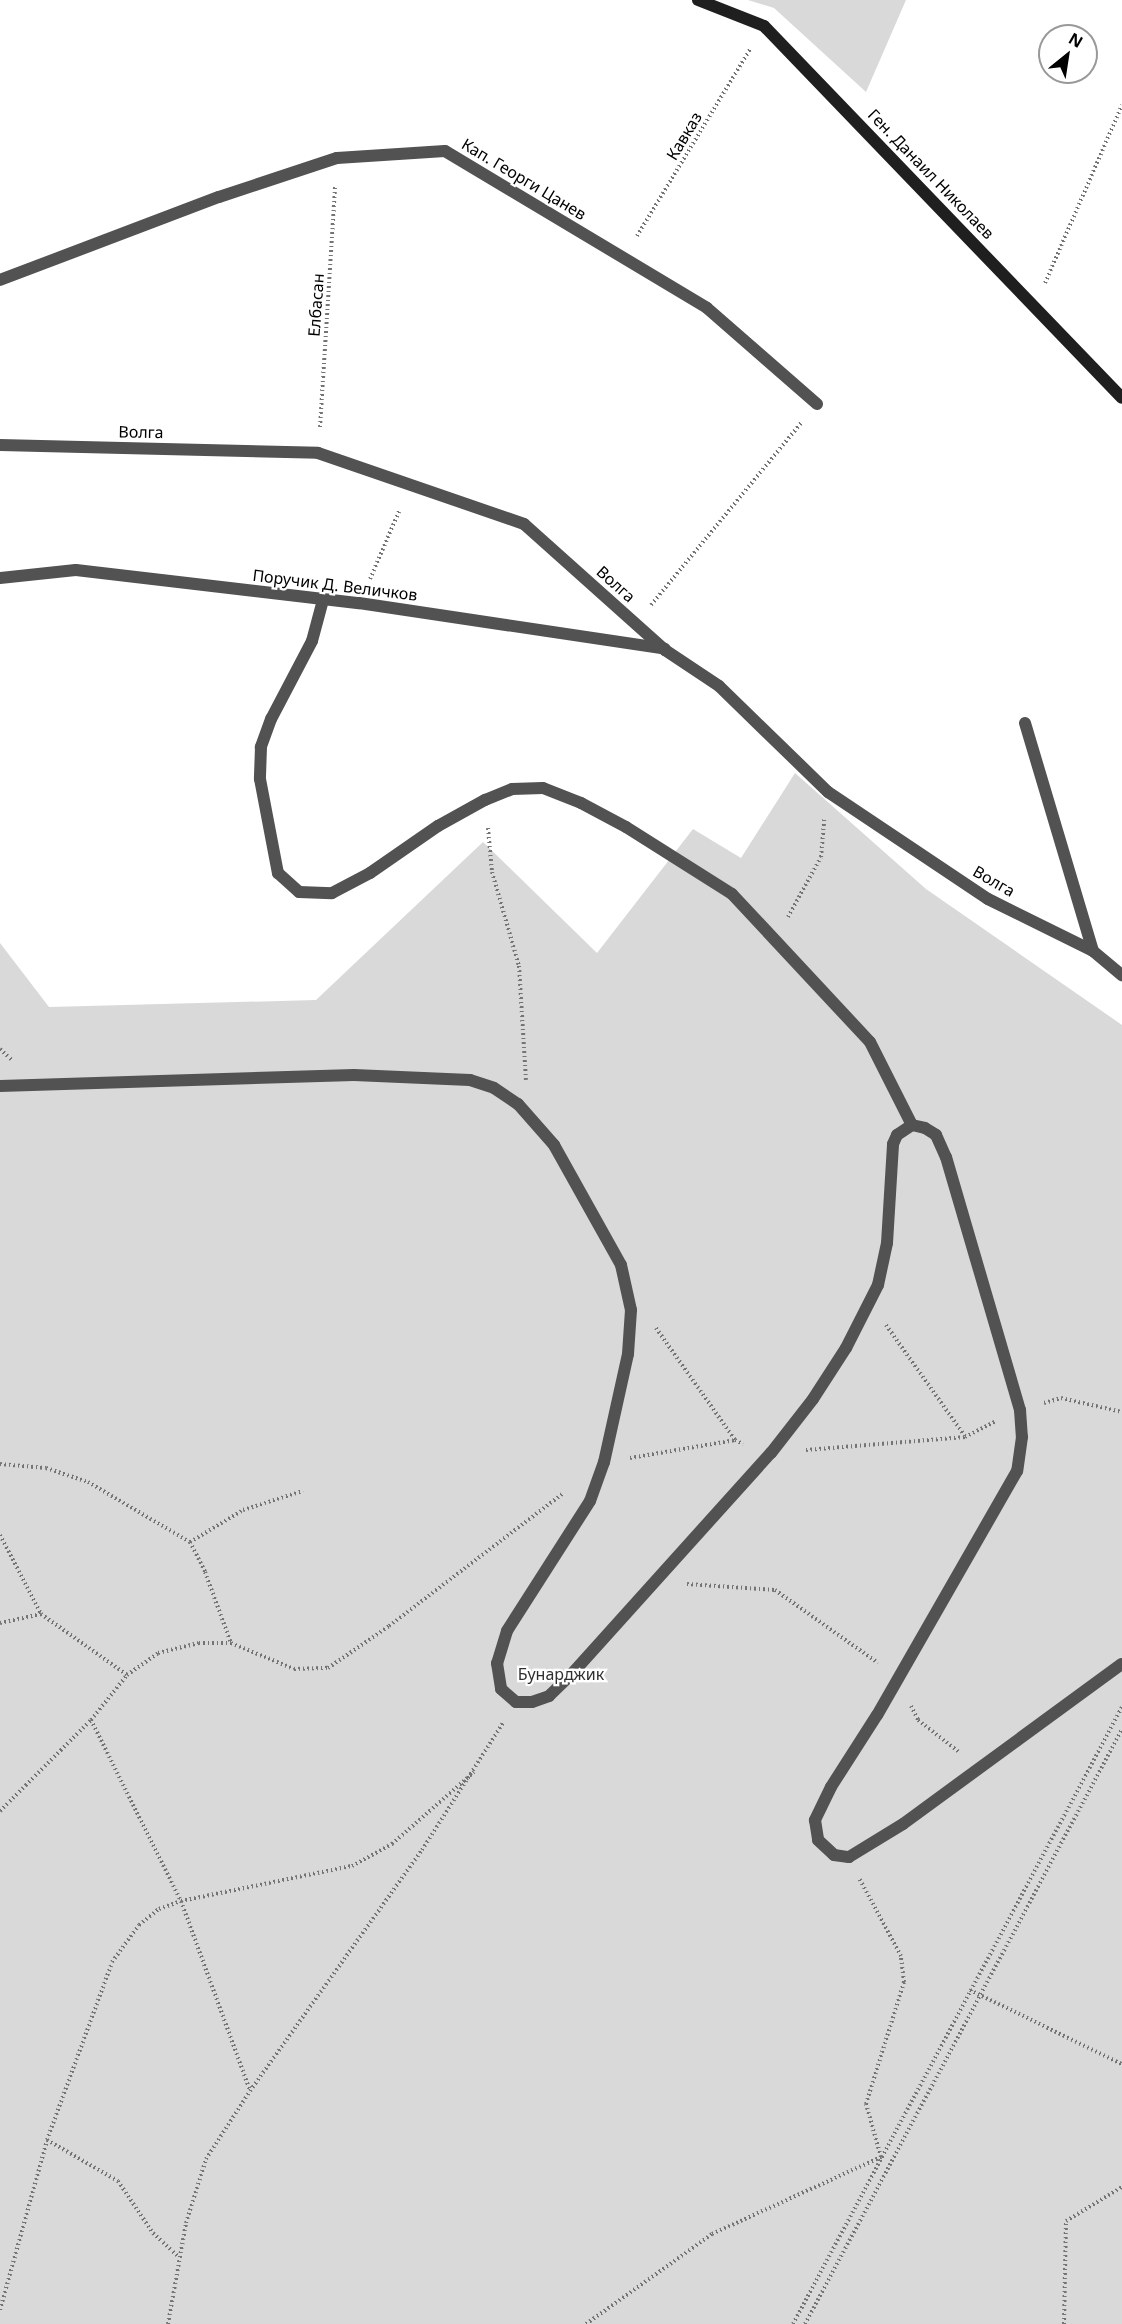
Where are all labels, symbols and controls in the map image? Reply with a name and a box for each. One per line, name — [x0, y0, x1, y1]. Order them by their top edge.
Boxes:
north arrow — [1038, 24, 1098, 84]
text: N — [1065, 27, 1087, 53]
street label: Ген. Данаил Николаев — [864, 105, 998, 243]
street label: Кавказ — [662, 108, 706, 164]
street label: Кап. Георги Цанев — [458, 134, 590, 224]
street label: Елбасан — [304, 273, 328, 337]
street label: Волга — [118, 422, 164, 442]
street label: Волга — [593, 562, 639, 606]
street label: Поручик Д. Величков — [251, 565, 419, 605]
street label: Волга — [970, 861, 1018, 901]
park label: Бунарджик — [518, 1664, 604, 1684]

